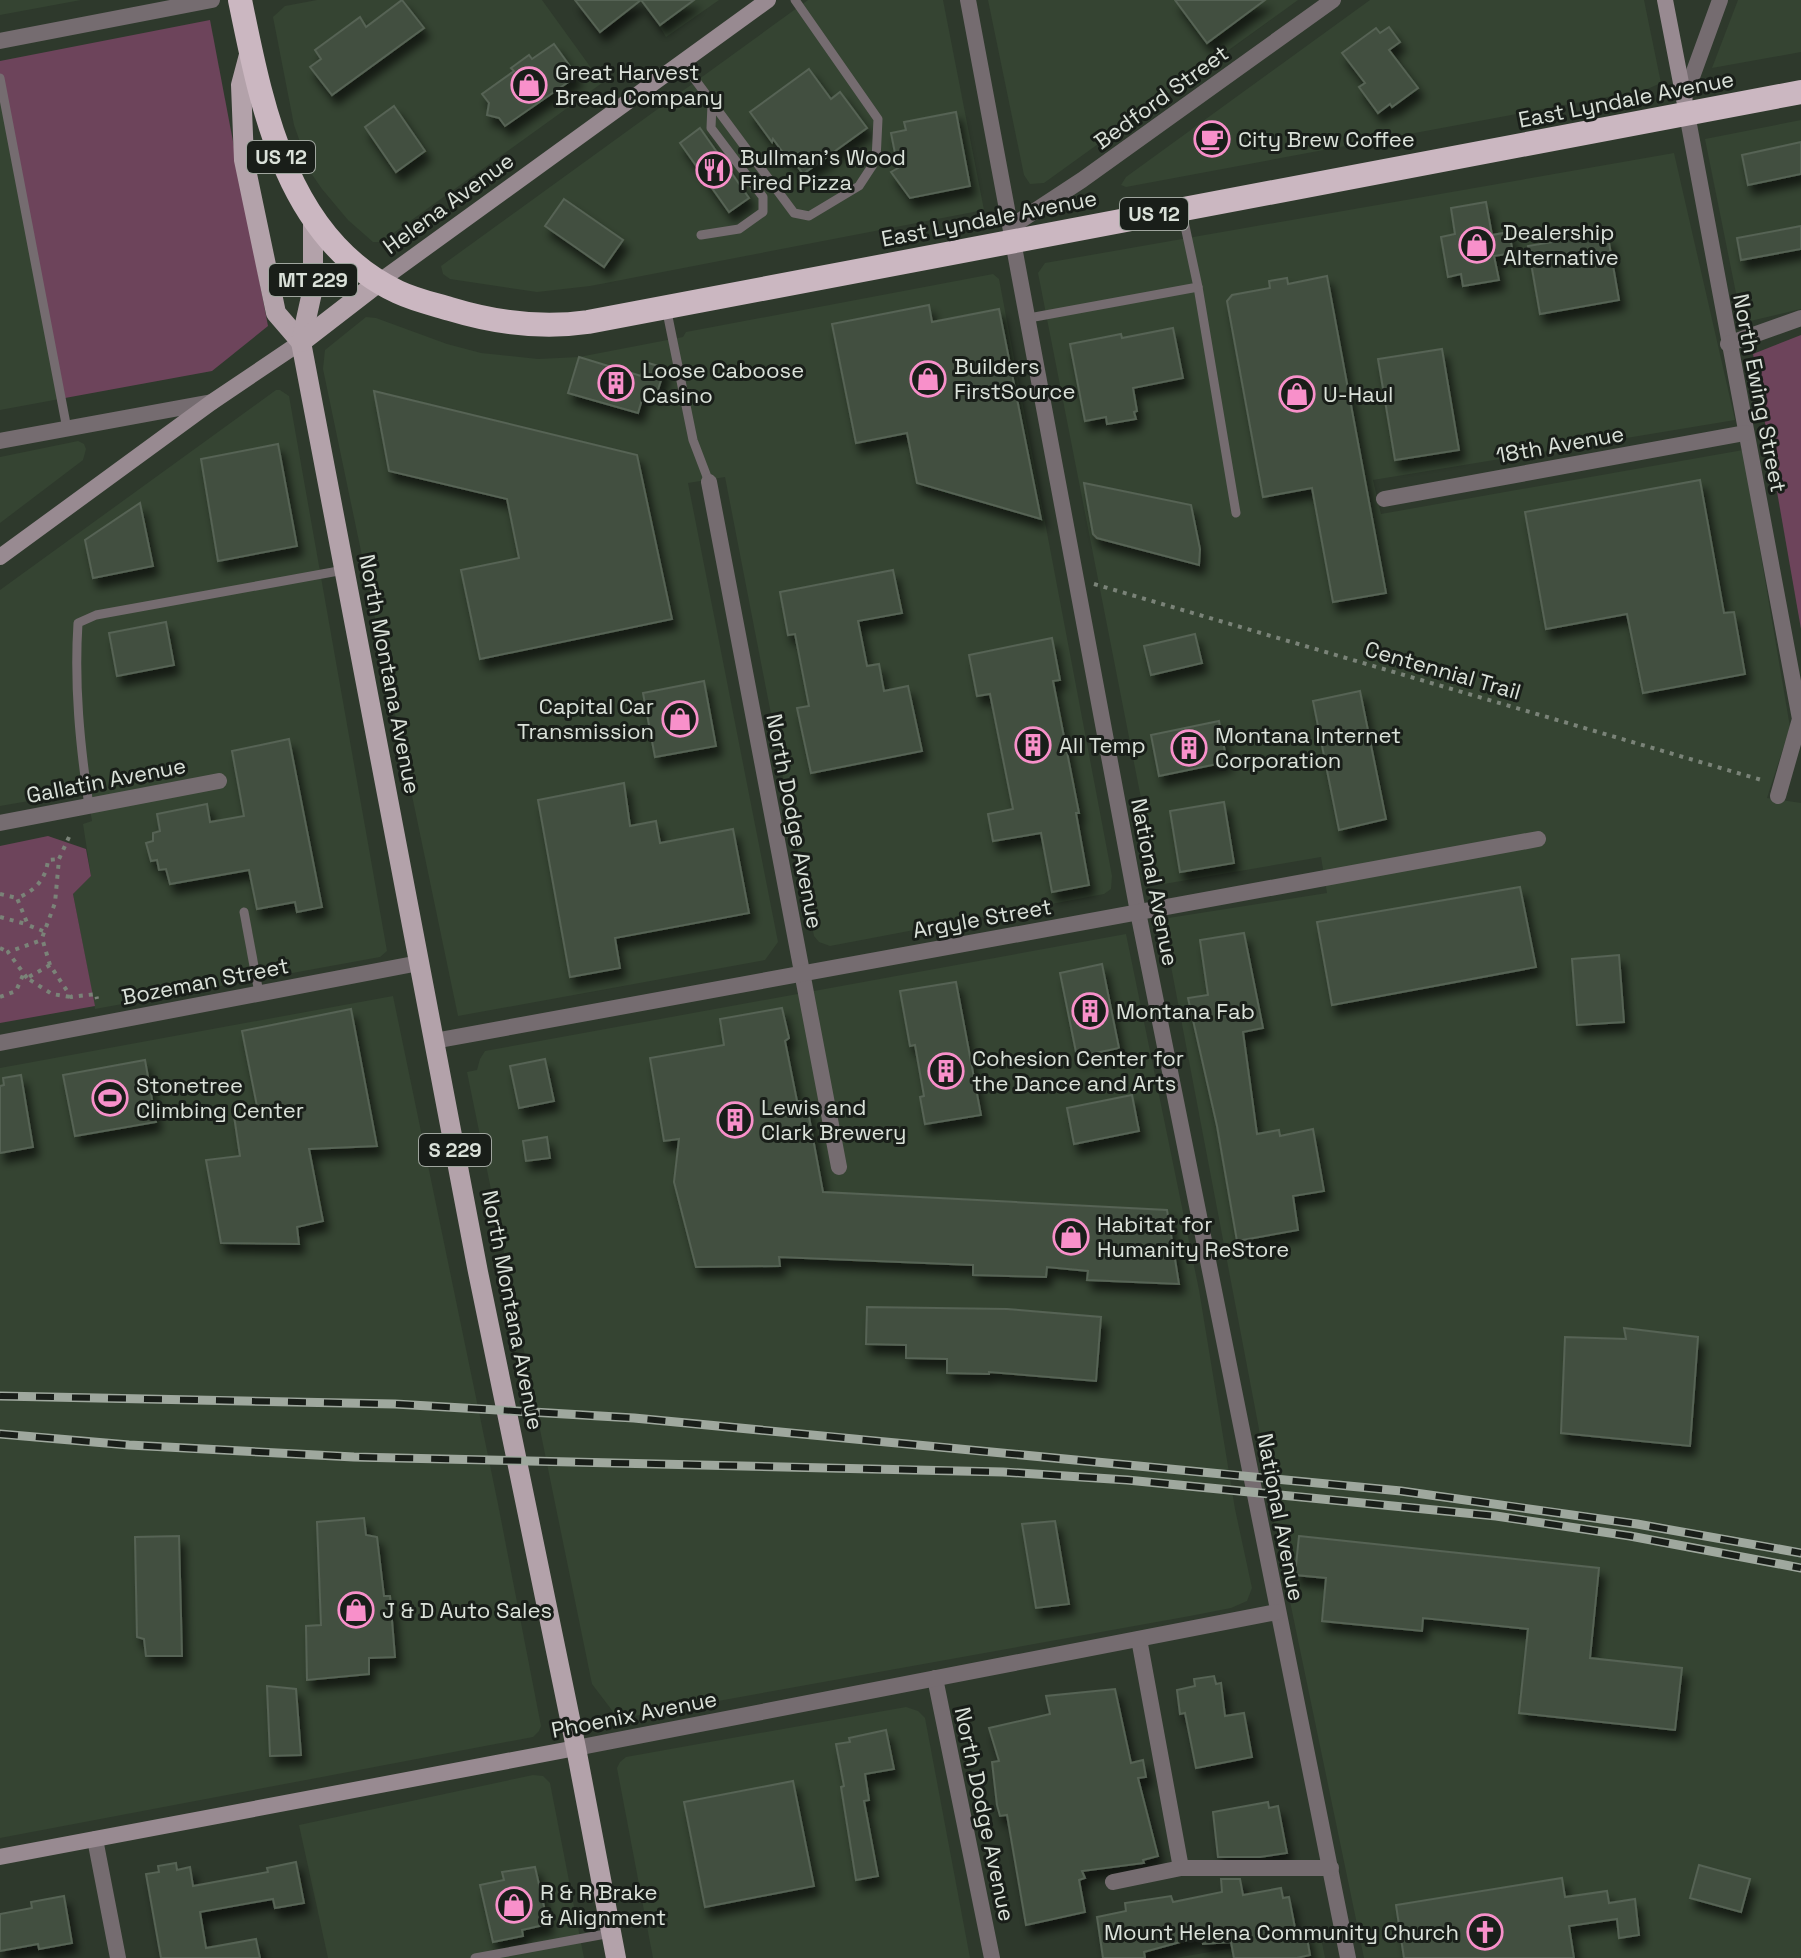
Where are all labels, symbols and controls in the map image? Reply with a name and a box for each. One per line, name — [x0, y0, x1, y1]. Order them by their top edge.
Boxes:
street label: Bedford Street — [1088, 39, 1234, 155]
place label: Great Harvest Bread Company — [555, 58, 723, 111]
street label: East Lyndale Avenue — [1516, 64, 1736, 134]
shop icon: Great Harvest Bread Company — [510, 66, 548, 104]
cafe icon: City Brew Coffee — [1193, 120, 1231, 158]
place label: City Brew Coffee — [1238, 125, 1415, 153]
road number: US 12 — [247, 141, 315, 173]
place label: Bullman's Wood Fired Pizza — [740, 143, 906, 196]
street label: Helena Avenue — [377, 146, 519, 260]
restaurant icon: Bullman's Wood Fired Pizza — [695, 151, 733, 189]
street label: East Lyndale Avenue — [879, 183, 1099, 253]
road number: US 12 — [1120, 198, 1188, 230]
place label: Dealership Alternative — [1503, 218, 1619, 271]
shop icon: Dealership Alternative — [1458, 226, 1496, 264]
road number: MT 229 — [269, 264, 357, 296]
street label: North Ewing Street — [1727, 291, 1793, 495]
place label: Builders FirstSource — [954, 352, 1075, 405]
place label: Loose Caboose Casino — [642, 356, 804, 409]
shop icon: Builders FirstSource — [909, 360, 947, 398]
building icon: Loose Caboose Casino — [597, 364, 635, 402]
shop icon: U-Haul — [1278, 375, 1316, 413]
place label: U-Haul — [1323, 380, 1393, 408]
street label: 18th Avenue — [1494, 419, 1626, 469]
street label: North Montana Avenue — [353, 552, 427, 796]
street label: Centennial Trail — [1362, 634, 1524, 706]
place label: Capital Car Transmission — [517, 692, 654, 745]
shop icon: Capital Car Transmission — [661, 700, 699, 738]
street label: North Dodge Avenue — [760, 711, 830, 931]
place label: Montana Internet Corporation — [1215, 721, 1401, 774]
building icon: All Temp — [1014, 726, 1052, 764]
building icon: Montana Internet Corporation — [1170, 729, 1208, 767]
place label: All Temp — [1059, 731, 1146, 759]
street label: Gallatin Avenue — [24, 751, 188, 809]
street label: National Avenue — [1125, 796, 1185, 968]
street label: Argyle Street — [910, 892, 1054, 944]
street label: Bozeman Street — [119, 951, 291, 1011]
building icon: Montana Fab — [1071, 992, 1109, 1030]
place label: Montana Fab — [1116, 997, 1255, 1025]
place label: Cohesion Center for the Dance and Arts — [972, 1044, 1184, 1097]
building icon: Cohesion Center for the Dance and Arts — [927, 1052, 965, 1090]
place label: Stonetree Climbing Center — [136, 1071, 304, 1124]
sports icon: Stonetree Climbing Center — [91, 1079, 129, 1117]
place label: Lewis and Clark Brewery — [761, 1093, 906, 1146]
building icon: Lewis and Clark Brewery — [716, 1101, 754, 1139]
road number: S 229 — [419, 1134, 491, 1166]
street label: North Montana Avenue — [476, 1188, 550, 1432]
place label: Habitat for Humanity ReStore — [1097, 1210, 1289, 1263]
shop icon: Habitat for Humanity ReStore — [1052, 1218, 1090, 1256]
street label: National Avenue — [1251, 1431, 1311, 1603]
shop icon: J & D Auto Sales — [337, 1591, 375, 1629]
place label: J & D Auto Sales — [382, 1596, 552, 1624]
street label: Phoenix Avenue — [549, 1684, 719, 1744]
street label: North Dodge Avenue — [949, 1704, 1021, 1924]
place label: R & R Brake & Alignment — [540, 1878, 666, 1931]
shop icon: R & R Brake & Alignment — [495, 1886, 533, 1924]
church icon: Mount Helena Community Church — [1466, 1913, 1504, 1951]
place label: Mount Helena Community Church — [1104, 1918, 1459, 1946]

